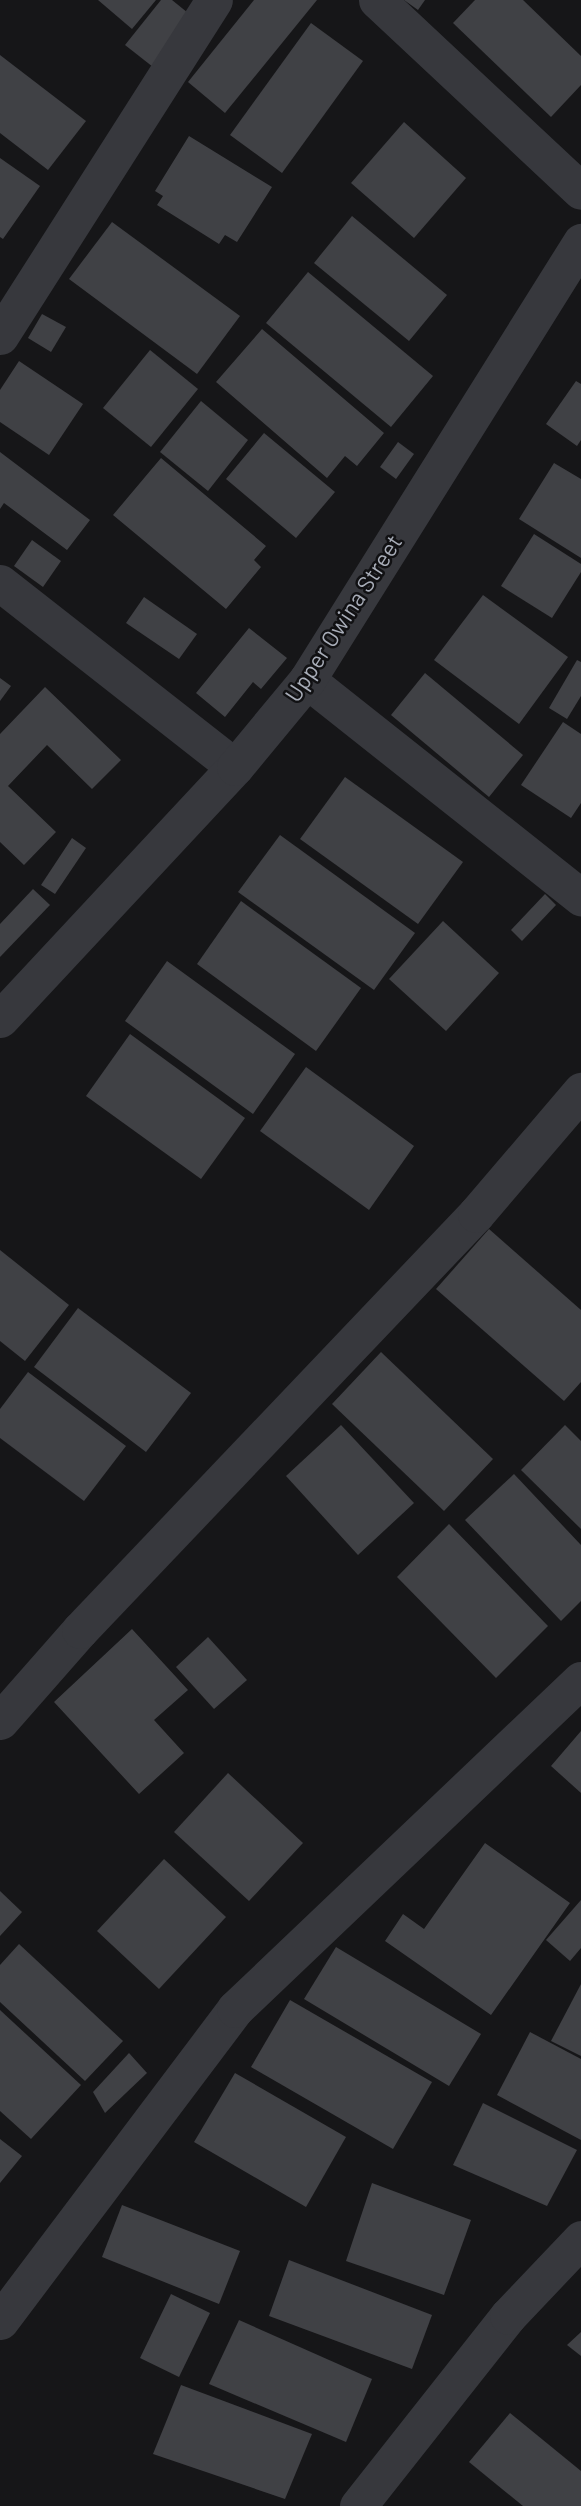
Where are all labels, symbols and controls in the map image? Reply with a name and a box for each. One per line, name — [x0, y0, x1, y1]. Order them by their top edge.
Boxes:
street label: Upper Owina Street — [279, 529, 407, 707]

